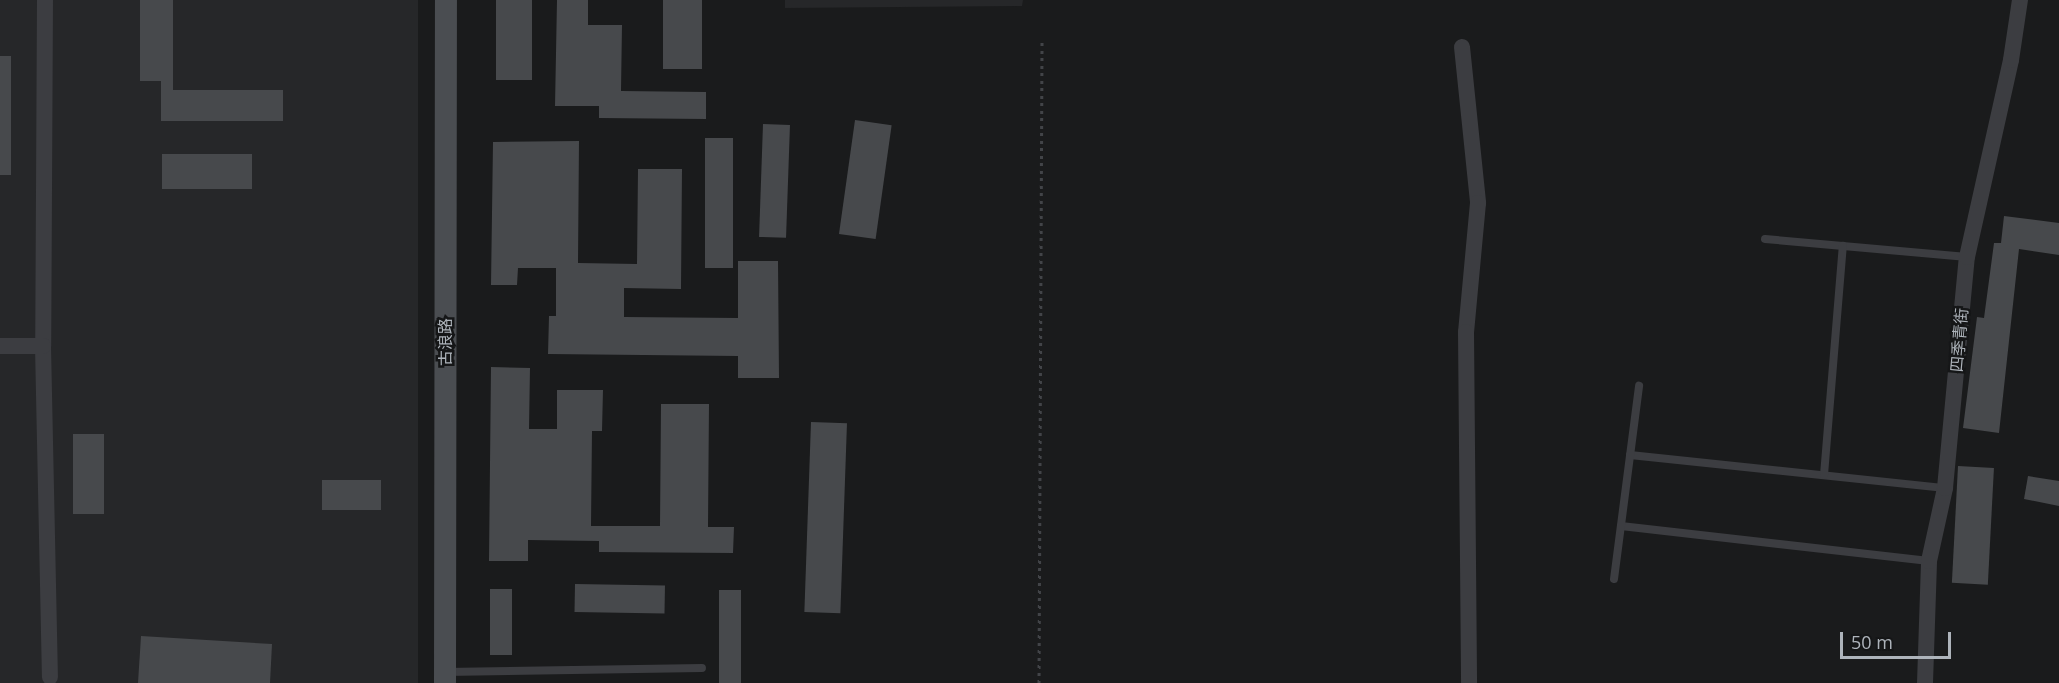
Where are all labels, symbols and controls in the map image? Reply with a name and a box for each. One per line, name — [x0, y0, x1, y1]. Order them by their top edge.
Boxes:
street label: 四季青街 — [1947, 307, 1971, 373]
street label: 古浪路 — [435, 318, 455, 366]
scale bar — [1843, 620, 1954, 658]
text: 50 m — [1851, 630, 1893, 654]

